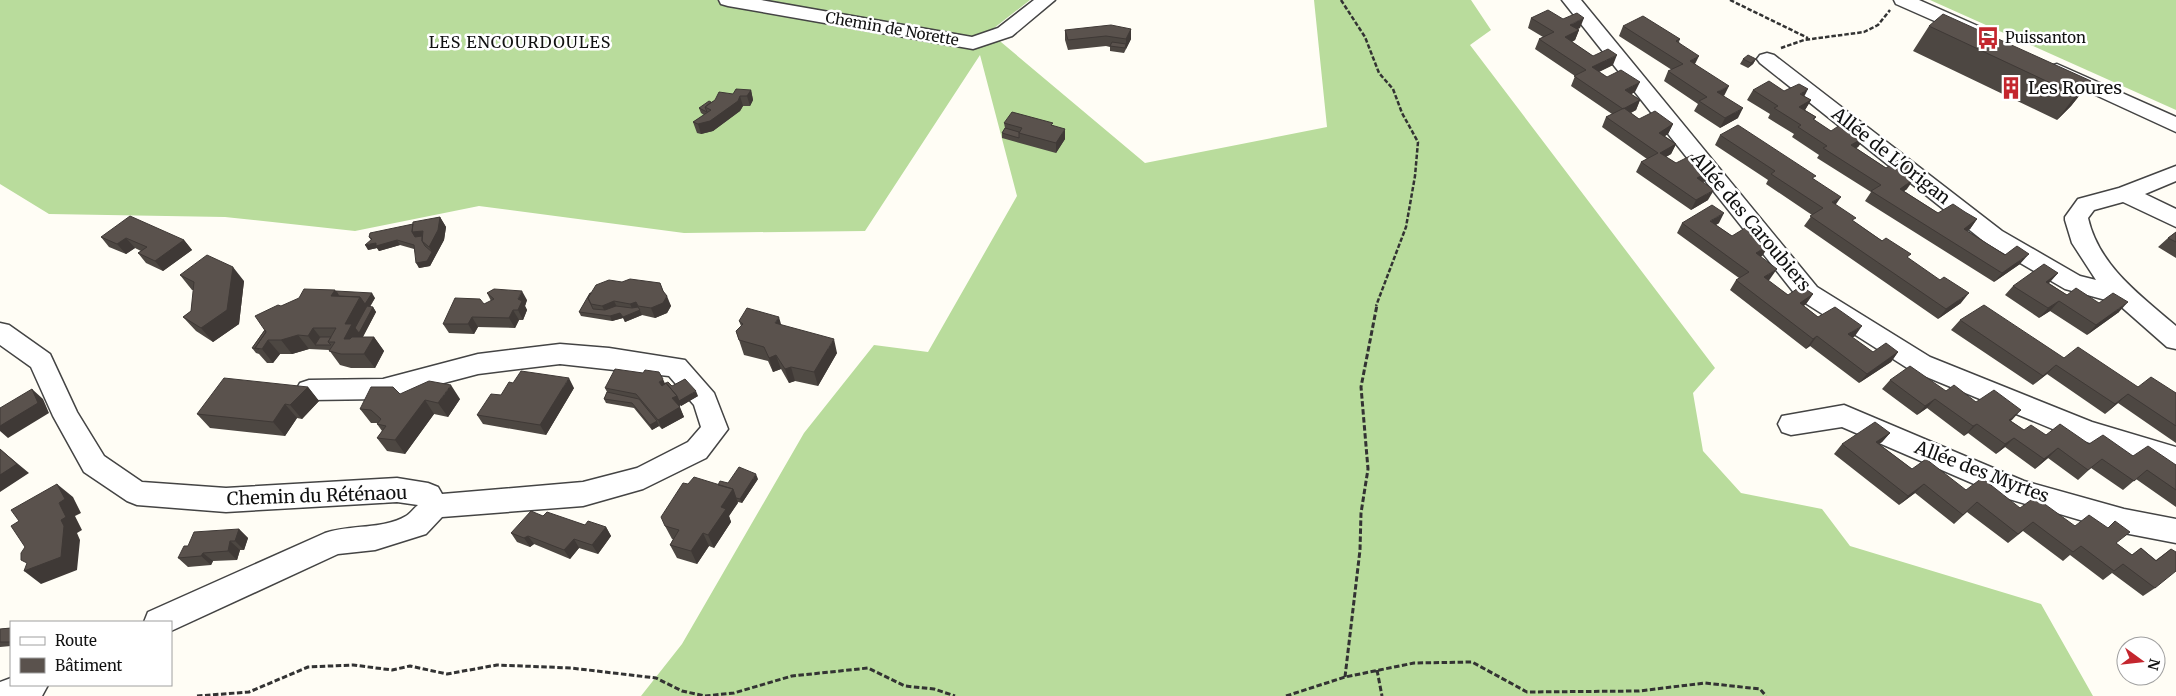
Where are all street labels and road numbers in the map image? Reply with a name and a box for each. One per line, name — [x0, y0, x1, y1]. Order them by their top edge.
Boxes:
street label: Chemin de Norette — [824, 7, 960, 50]
street label: Allée de L'Origan — [1827, 101, 1955, 209]
street label: Allée des Caroubiers — [1686, 147, 1816, 296]
street label: Allée des Myrtes — [1911, 435, 2053, 508]
street label: Chemin du Réténaou — [226, 481, 408, 510]

